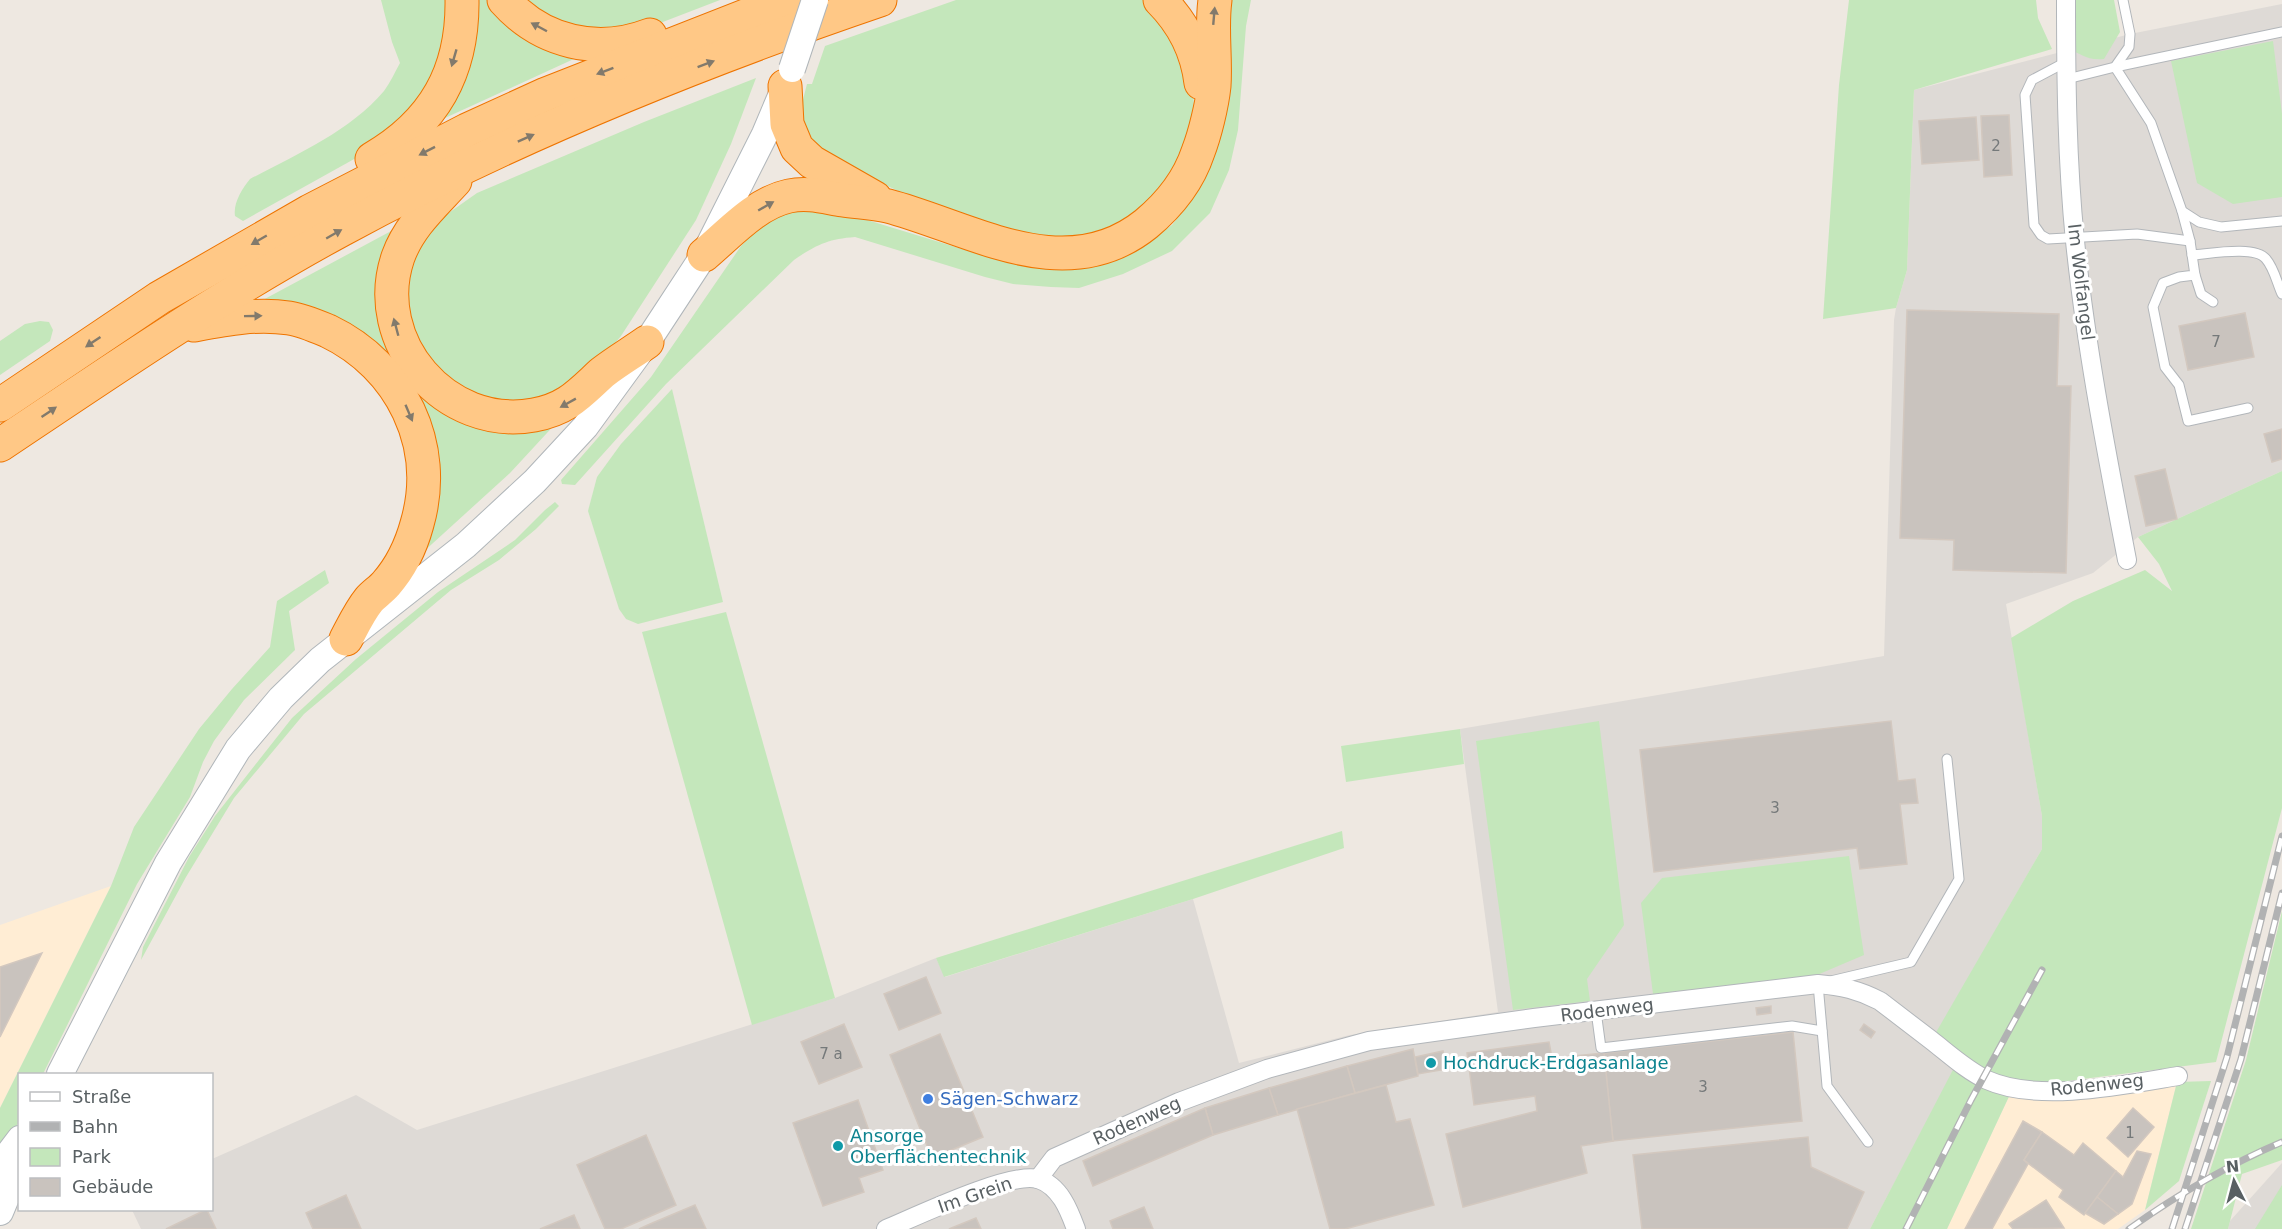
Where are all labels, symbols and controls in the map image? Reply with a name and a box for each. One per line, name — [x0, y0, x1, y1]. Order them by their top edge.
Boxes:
one-way arrow — [1209, 7, 1218, 26]
one-way arrow — [530, 22, 547, 32]
one-way arrow — [449, 49, 459, 67]
one-way arrow — [697, 58, 715, 68]
one-way arrow — [595, 66, 613, 76]
one-way arrow — [517, 133, 535, 143]
house number: 2 — [1991, 137, 2001, 155]
one-way arrow — [418, 146, 435, 156]
one-way arrow — [758, 201, 775, 211]
street label: Im Wolfangel — [2064, 222, 2099, 342]
one-way arrow — [326, 229, 343, 239]
one-way arrow — [251, 234, 267, 245]
one-way arrow — [244, 311, 263, 321]
one-way arrow — [391, 318, 401, 336]
house number: 7 — [2211, 333, 2221, 351]
one-way arrow — [86, 336, 102, 348]
one-way arrow — [559, 398, 576, 408]
one-way arrow — [404, 404, 414, 422]
one-way arrow — [40, 406, 56, 418]
house number: 3 — [1770, 799, 1780, 817]
street label: Rodenweg — [1559, 993, 1655, 1026]
house number: 7 a — [819, 1045, 843, 1063]
place label: Hochdruck-Erdgasanlage — [1443, 1052, 1669, 1073]
marker: Hochdruck-Erdgasanlage — [1424, 1056, 1438, 1070]
street label: Rodenweg — [2049, 1069, 2145, 1100]
legend — [18, 1073, 213, 1211]
house number: 3 — [1698, 1078, 1708, 1096]
text: Straße — [72, 1086, 131, 1107]
place label: Sägen-Schwarz — [940, 1088, 1078, 1109]
marker: Sägen-Schwarz — [921, 1092, 935, 1106]
street label: Rodenweg — [1090, 1092, 1184, 1149]
text: Bahn — [72, 1116, 118, 1137]
house number: 1 — [2125, 1124, 2135, 1142]
place label: Ansorge Oberflächentechnik — [850, 1125, 1027, 1167]
marker: Ansorge Oberflächentechnik — [831, 1139, 845, 1153]
text: Park — [72, 1146, 111, 1167]
north arrow — [2204, 1151, 2264, 1211]
text: N — [2225, 1156, 2240, 1177]
street label: Im Grein — [935, 1172, 1015, 1217]
text: Gebäude — [72, 1176, 153, 1197]

